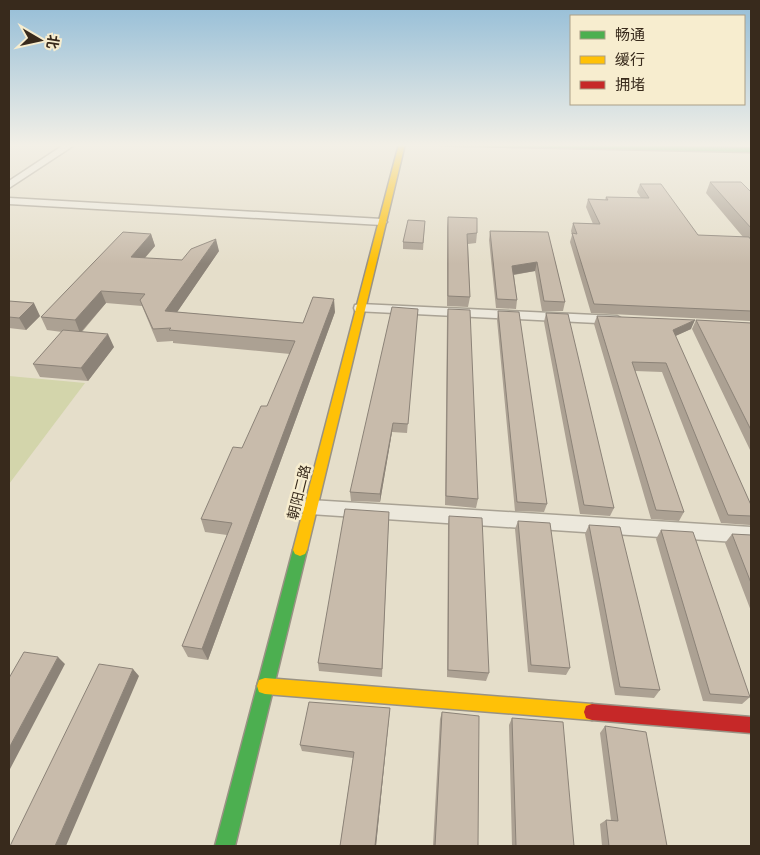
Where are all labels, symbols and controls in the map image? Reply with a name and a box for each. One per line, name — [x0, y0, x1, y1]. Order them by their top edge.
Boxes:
north arrow — [15, 15, 65, 65]
legend — [570, 15, 745, 105]
text: 畅通 — [615, 24, 645, 44]
text: 北 — [43, 34, 64, 51]
text: 缓行 — [615, 49, 645, 69]
text: 拥堵 — [615, 74, 645, 94]
street label: 朝阳二路 — [283, 462, 315, 521]

